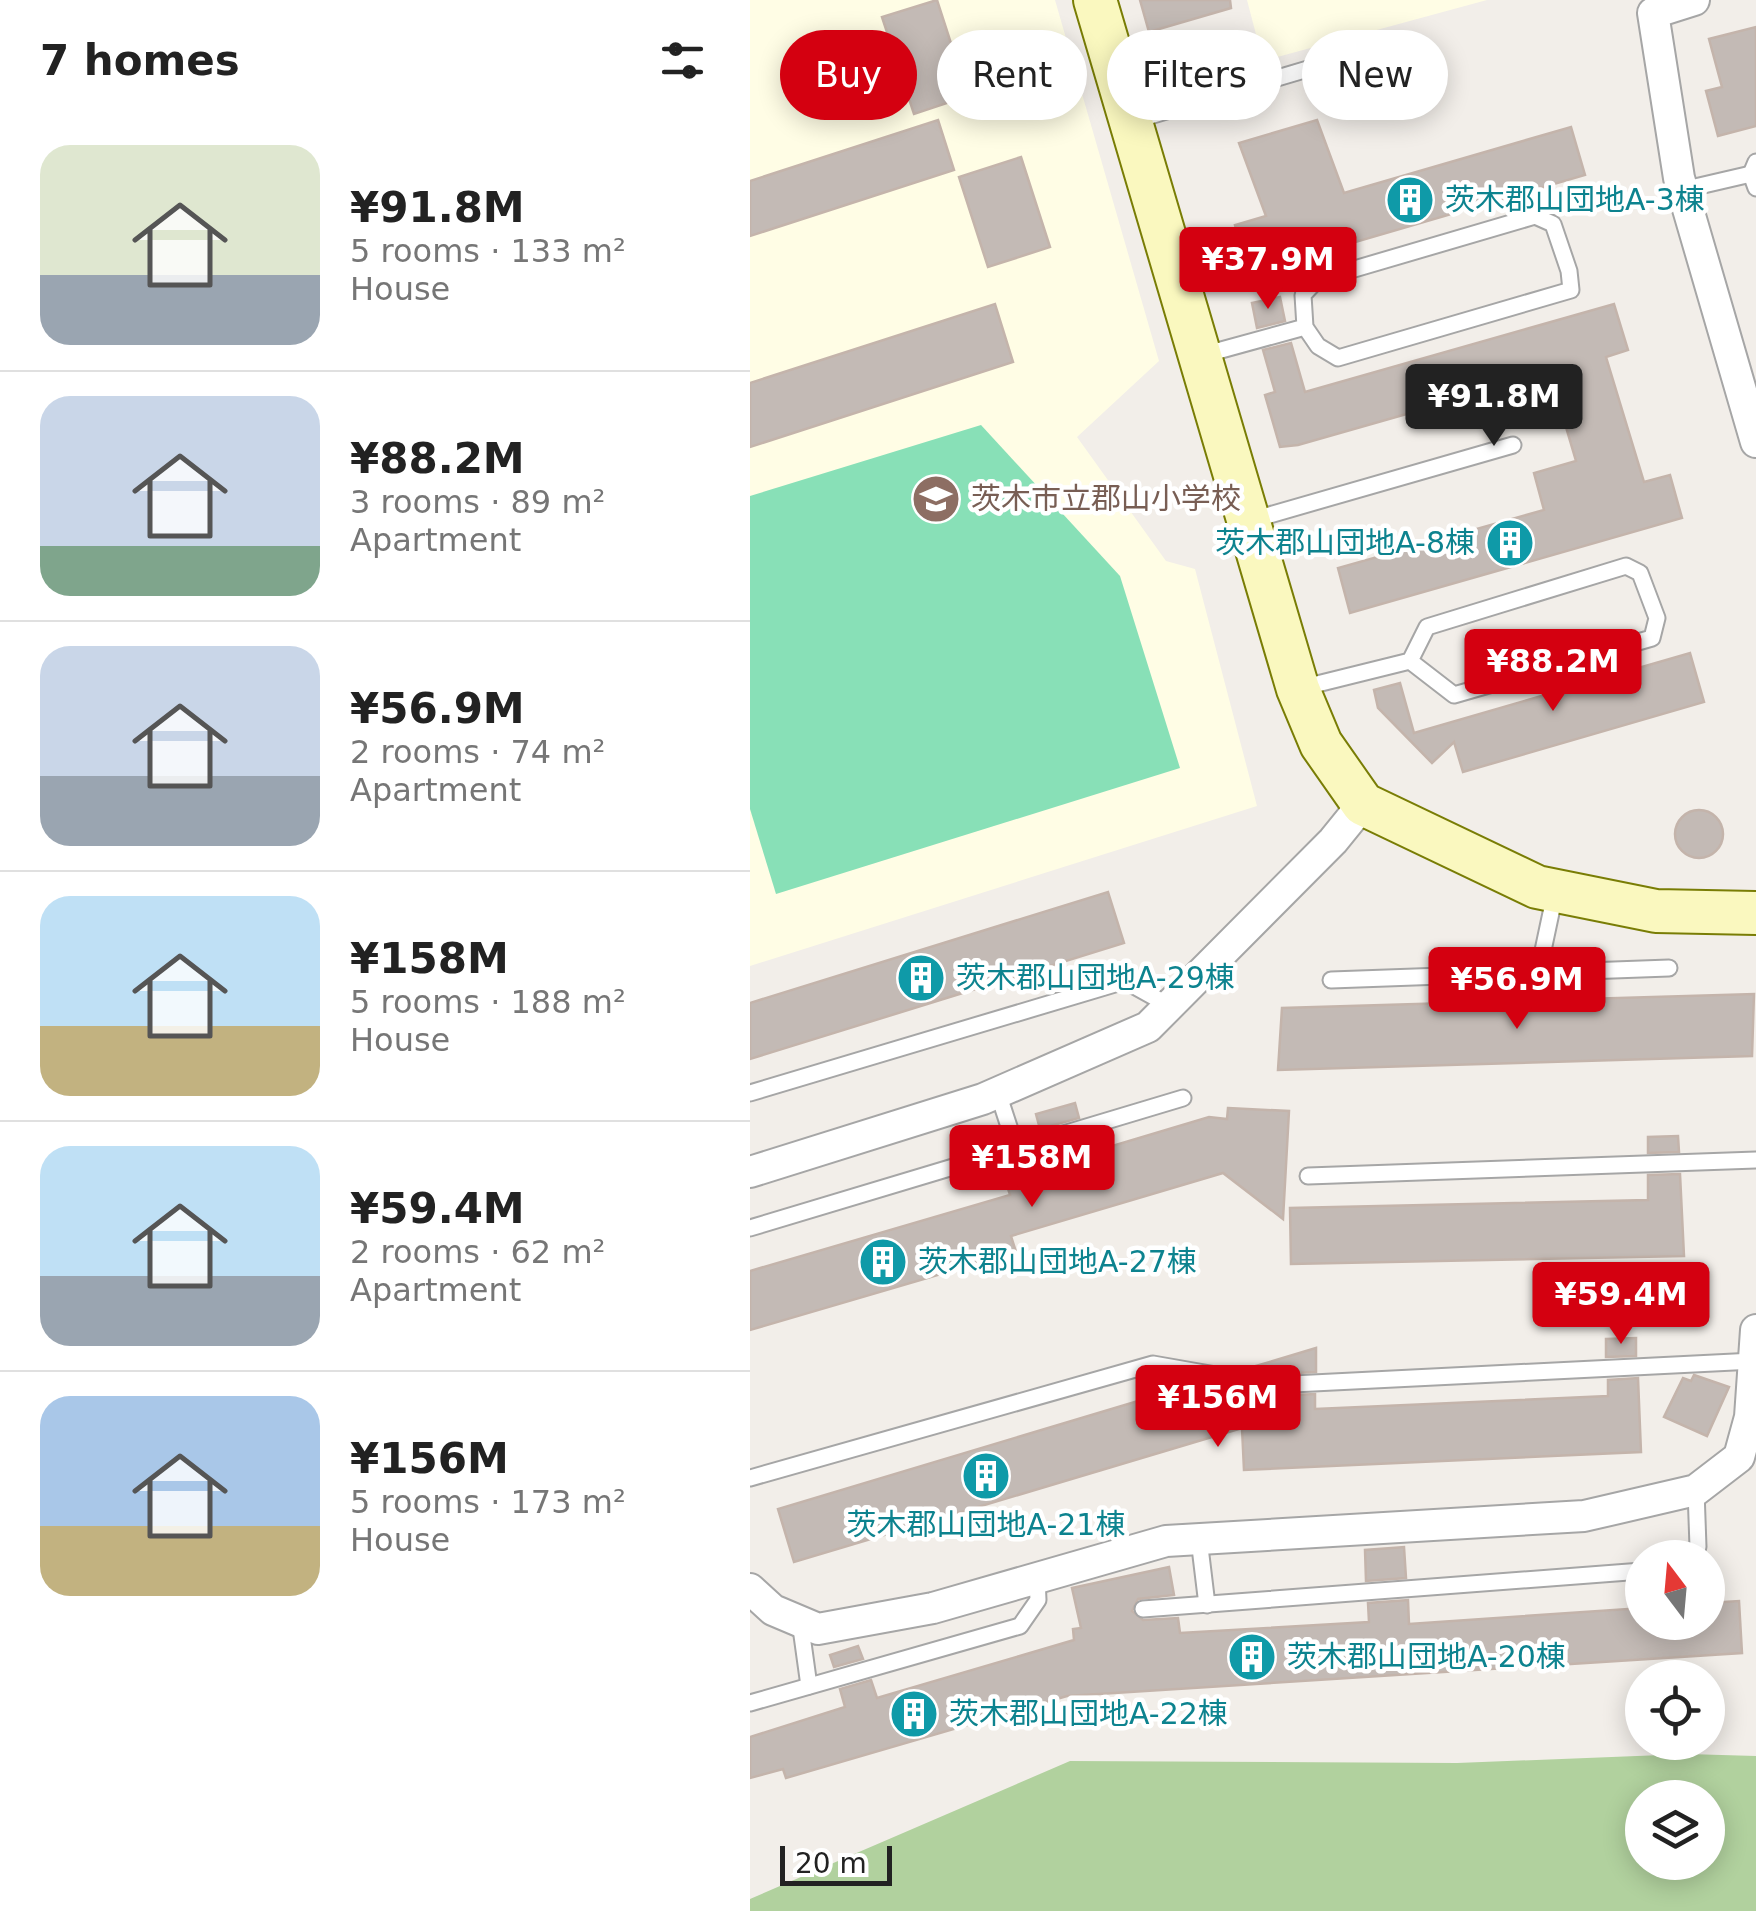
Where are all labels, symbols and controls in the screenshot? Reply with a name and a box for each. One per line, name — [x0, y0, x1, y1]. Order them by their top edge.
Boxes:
chip: Buy — [780, 30, 917, 120]
chip: Rent — [937, 30, 1087, 120]
chip: Filters — [1107, 30, 1282, 120]
chip: New — [1302, 30, 1448, 120]
icon: filters — [655, 33, 710, 88]
text: 7 homes — [40, 36, 240, 85]
building icon: 茨木郡山団地A-3棟 — [1384, 174, 1436, 226]
place label: 茨木郡山団地A-3棟 — [1445, 182, 1705, 217]
text: ¥91.8M — [350, 183, 525, 232]
icon: home — [120, 185, 240, 305]
pin: ¥37.9M — [1187, 227, 1349, 312]
text: 5 rooms · 133 m² — [350, 232, 626, 270]
text: ¥37.9M — [1201, 240, 1335, 278]
text: House — [350, 270, 450, 308]
pin: ¥91.8M — [1413, 364, 1575, 449]
text: ¥91.8M — [1427, 377, 1561, 415]
text: ¥88.2M — [350, 434, 525, 483]
icon: home — [120, 436, 240, 556]
school or university icon: 茨木市立郡山小学校 — [910, 473, 962, 525]
place label: 茨木市立郡山小学校 — [971, 481, 1241, 516]
text: 3 rooms · 89 m² — [350, 483, 605, 521]
building icon: 茨木郡山団地A-8棟 — [1484, 517, 1536, 569]
text: Apartment — [350, 521, 521, 559]
place label: 茨木郡山団地A-8棟 — [1215, 525, 1475, 560]
pin: ¥88.2M — [1472, 629, 1634, 714]
text: ¥88.2M — [1486, 642, 1620, 680]
text: ¥56.9M — [350, 684, 525, 733]
icon: home — [120, 686, 240, 806]
text: 2 rooms · 74 m² — [350, 733, 605, 771]
text: Apartment — [350, 771, 521, 809]
text: ¥158M — [350, 934, 509, 983]
icon: home — [120, 936, 240, 1056]
pin: ¥56.9M — [1436, 947, 1598, 1032]
building icon: 茨木郡山団地A-29棟 — [895, 952, 947, 1004]
place label: 茨木郡山団地A-29棟 — [956, 960, 1235, 995]
text: ¥56.9M — [1450, 960, 1584, 998]
text: 5 rooms · 188 m² — [350, 983, 626, 1021]
text: House — [350, 1021, 450, 1059]
pin: ¥158M — [962, 1125, 1102, 1210]
text: ¥158M — [972, 1138, 1092, 1176]
text: ¥59.4M — [350, 1184, 525, 1233]
icon: home — [120, 1186, 240, 1306]
text: 2 rooms · 62 m² — [350, 1233, 605, 1271]
building icon: 茨木郡山団地A-27棟 — [857, 1236, 909, 1288]
place label: 茨木郡山団地A-27棟 — [918, 1244, 1197, 1279]
pin: ¥59.4M — [1540, 1262, 1702, 1347]
text: Apartment — [350, 1271, 521, 1309]
text: ¥59.4M — [1554, 1275, 1688, 1313]
pin: ¥156M — [1148, 1365, 1288, 1450]
text: ¥156M — [1158, 1378, 1278, 1416]
text: ¥156M — [350, 1434, 509, 1483]
icon: home — [120, 1436, 240, 1556]
building icon: 茨木郡山団地A-21棟 — [960, 1450, 1012, 1502]
text: 5 rooms · 173 m² — [350, 1483, 626, 1521]
place label: 茨木郡山団地A-21棟 — [847, 1507, 1125, 1542]
text: House — [350, 1521, 450, 1559]
north arrow — [1625, 1540, 1725, 1640]
map controls — [1625, 1540, 1725, 1880]
building icon: 茨木郡山団地A-20棟 — [1226, 1631, 1278, 1683]
place label: 茨木郡山団地A-20棟 — [1287, 1639, 1566, 1674]
button: locate — [1625, 1660, 1725, 1760]
building icon: 茨木郡山団地A-22棟 — [888, 1688, 940, 1740]
place label: 茨木郡山団地A-22棟 — [949, 1696, 1228, 1731]
button: layers — [1625, 1780, 1725, 1880]
scale bar — [780, 1841, 892, 1886]
text: 20 m — [795, 1847, 867, 1880]

